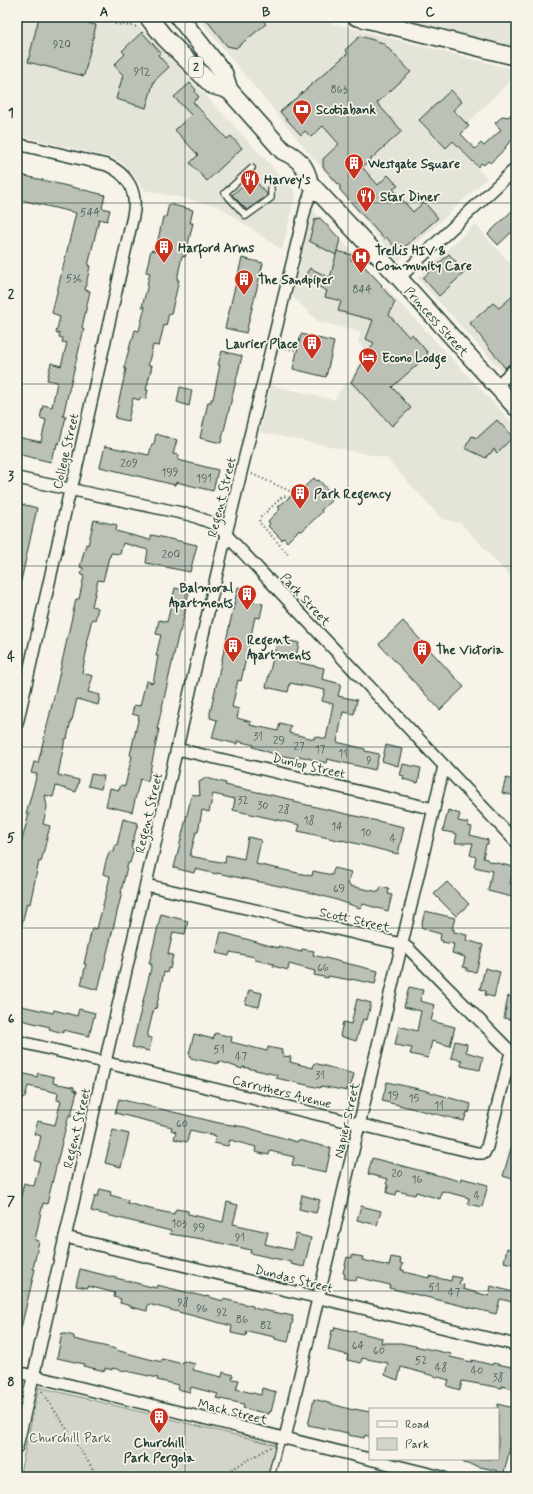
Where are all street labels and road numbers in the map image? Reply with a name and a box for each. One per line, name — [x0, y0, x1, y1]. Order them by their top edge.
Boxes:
road number: 2 — [189, 57, 203, 77]
street label: Princess Street — [400, 283, 472, 361]
street label: College Street — [50, 412, 83, 491]
street label: Regent Street — [204, 455, 243, 540]
street label: Park Street — [276, 570, 334, 630]
street label: Dunlop Street — [271, 750, 347, 783]
street label: Regent Street — [132, 771, 169, 856]
street label: Scott Street — [318, 904, 392, 937]
street label: Carruthers Avenue — [230, 1072, 333, 1113]
street label: Napier Street — [331, 1081, 364, 1160]
street label: Regent Street — [60, 1086, 97, 1171]
street label: Dundas Street — [253, 1262, 335, 1297]
street label: Mack Street — [196, 1396, 270, 1429]

